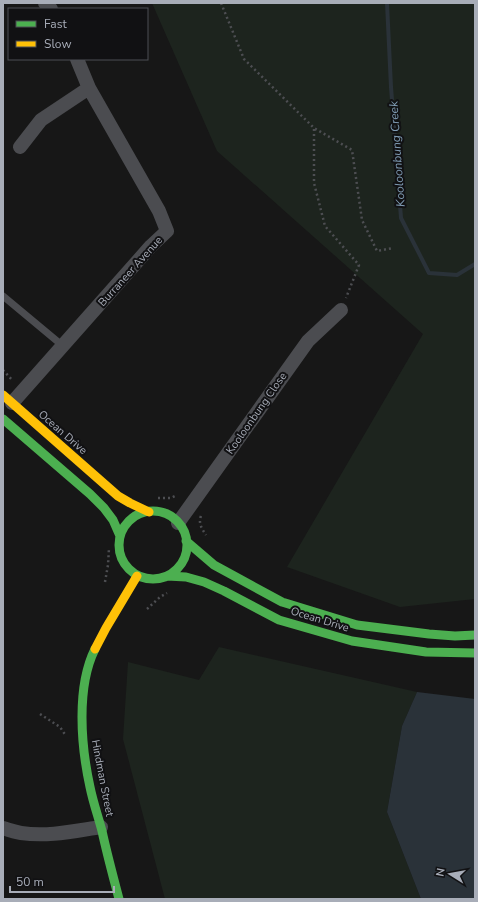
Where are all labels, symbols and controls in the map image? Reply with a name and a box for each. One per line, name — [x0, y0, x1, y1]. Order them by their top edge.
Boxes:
legend — [8, 8, 148, 60]
text: Fast — [44, 16, 67, 32]
text: Slow — [44, 36, 72, 52]
water label: Kooloonbung Creek — [385, 100, 409, 207]
street label: Burraneer Avenue — [95, 233, 166, 310]
street label: Kooloonbung Close — [223, 369, 290, 457]
street label: Ocean Drive — [35, 407, 90, 458]
street label: Ocean Drive — [289, 603, 351, 636]
street label: Hindman Street — [88, 738, 117, 818]
north arrow — [430, 854, 470, 894]
text: N — [433, 867, 449, 878]
scale bar — [10, 868, 114, 894]
text: 50 m — [16, 874, 44, 890]

